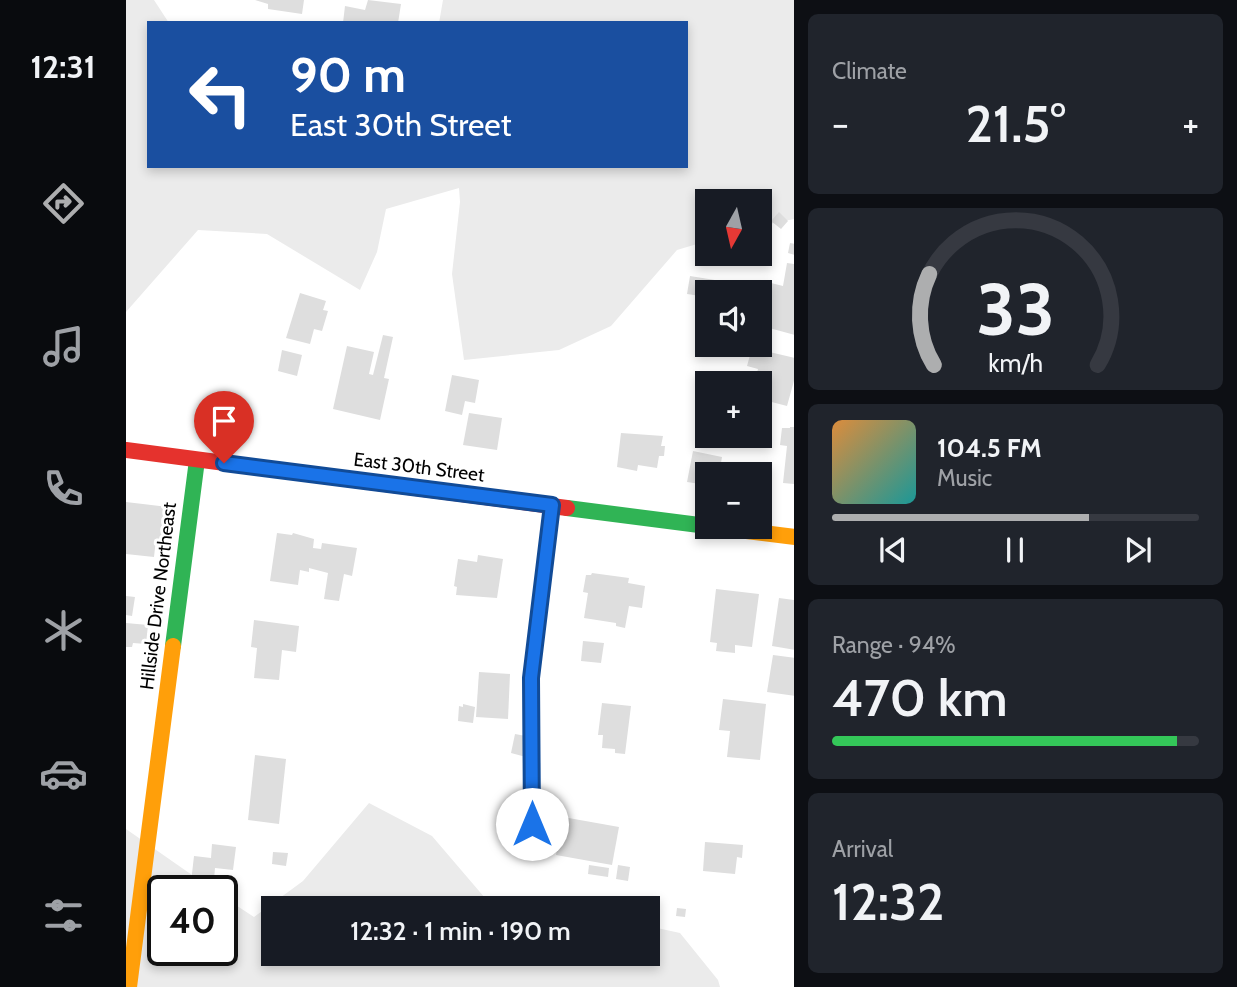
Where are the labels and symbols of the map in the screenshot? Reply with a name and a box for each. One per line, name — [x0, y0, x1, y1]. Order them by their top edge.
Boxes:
north arrow — [695, 189, 772, 266]
pin — [194, 391, 254, 463]
street label: East 30th Street — [352, 448, 486, 487]
street label: Hillside Drive Northeast — [135, 500, 181, 691]
position arrow — [495, 787, 569, 861]
speed limit sign: 40 — [147, 875, 238, 966]

